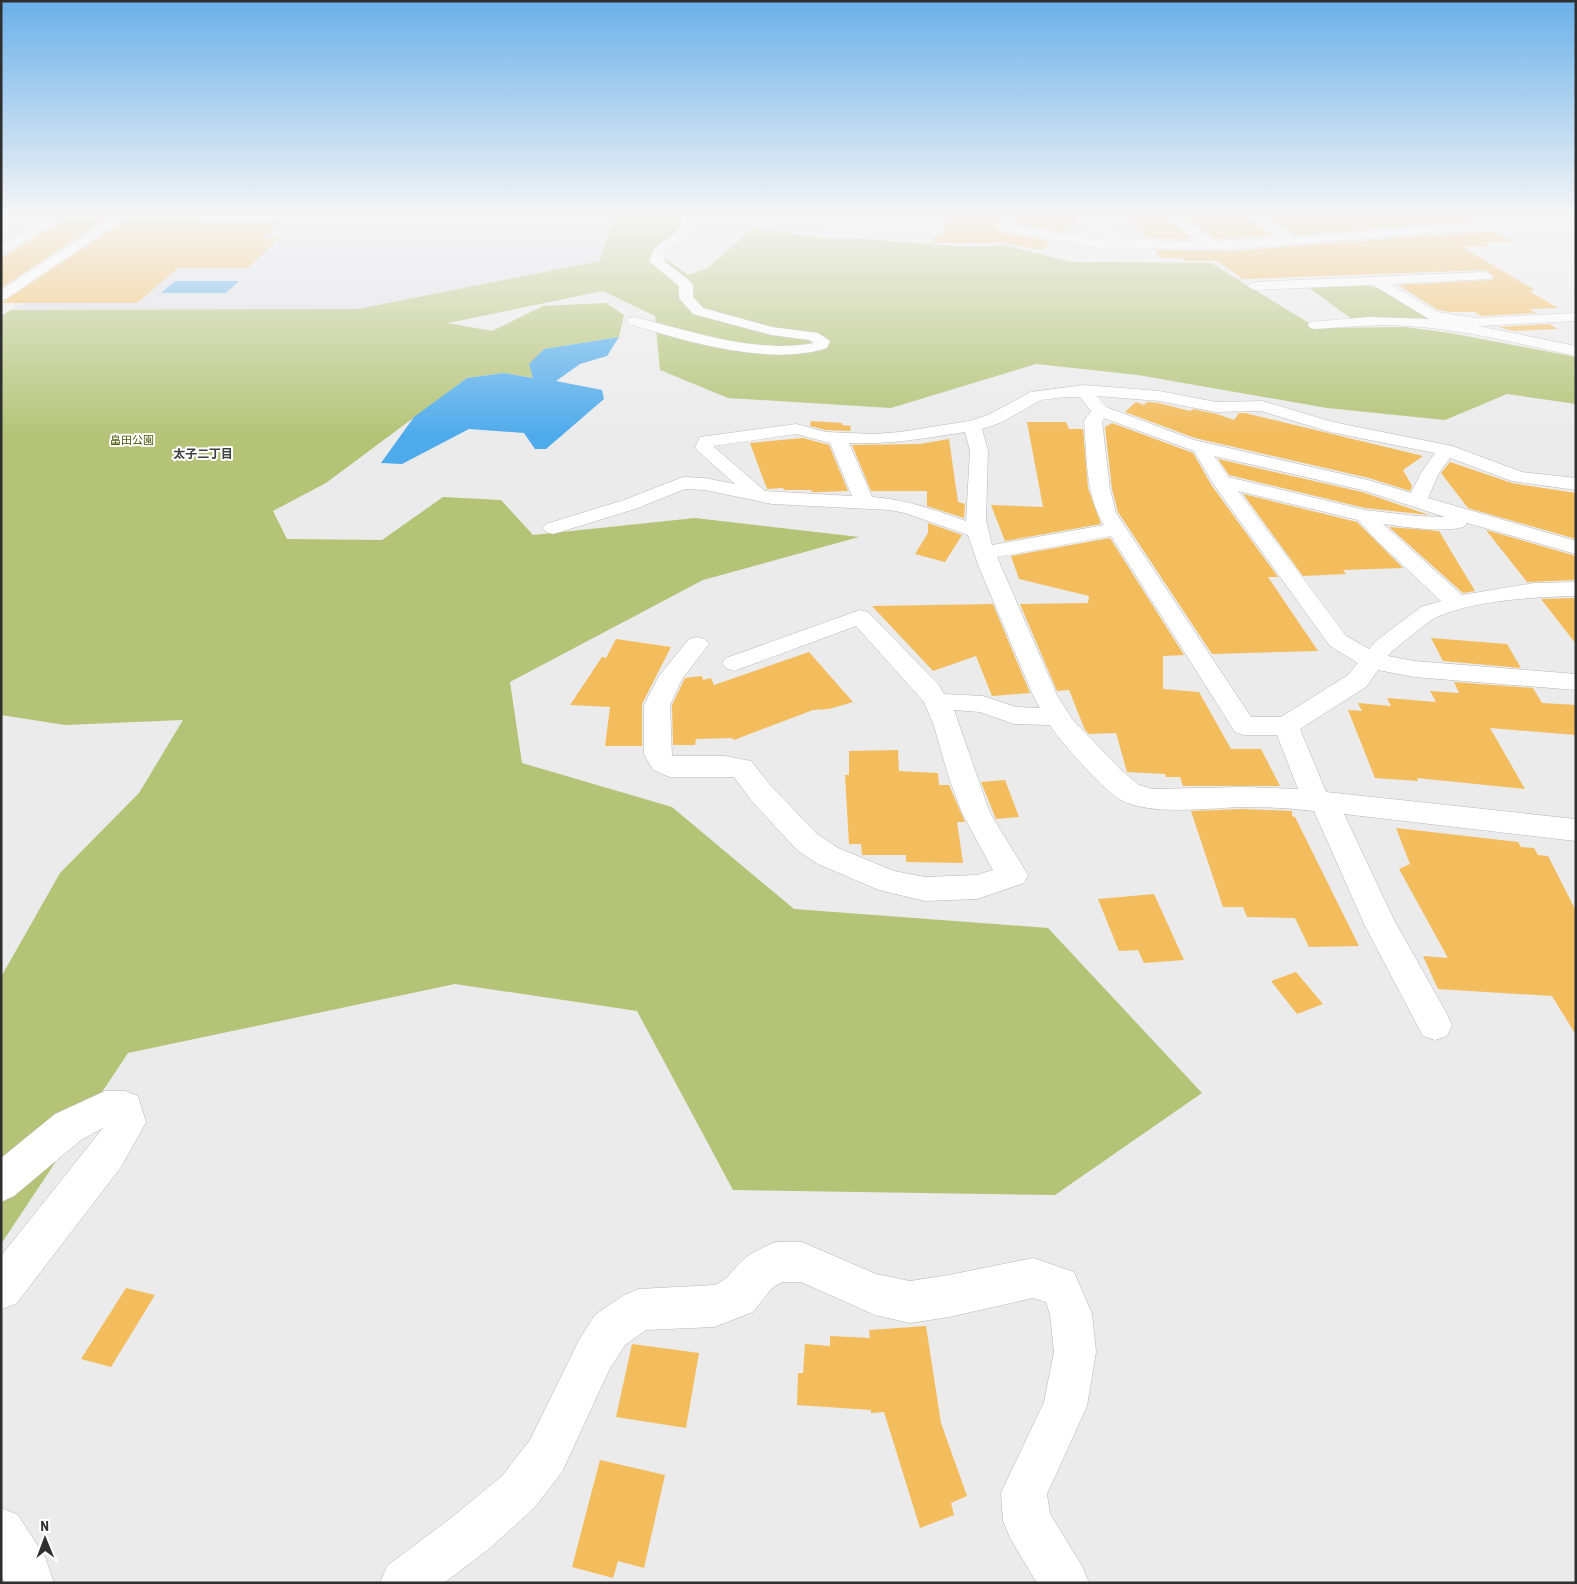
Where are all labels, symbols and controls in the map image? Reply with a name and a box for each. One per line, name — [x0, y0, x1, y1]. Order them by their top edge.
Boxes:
park label: 畠田公園 — [110, 434, 154, 447]
district label: 太子二丁目 — [173, 447, 233, 461]
north arrow — [20, 1514, 70, 1564]
text: N — [40, 1518, 49, 1534]

